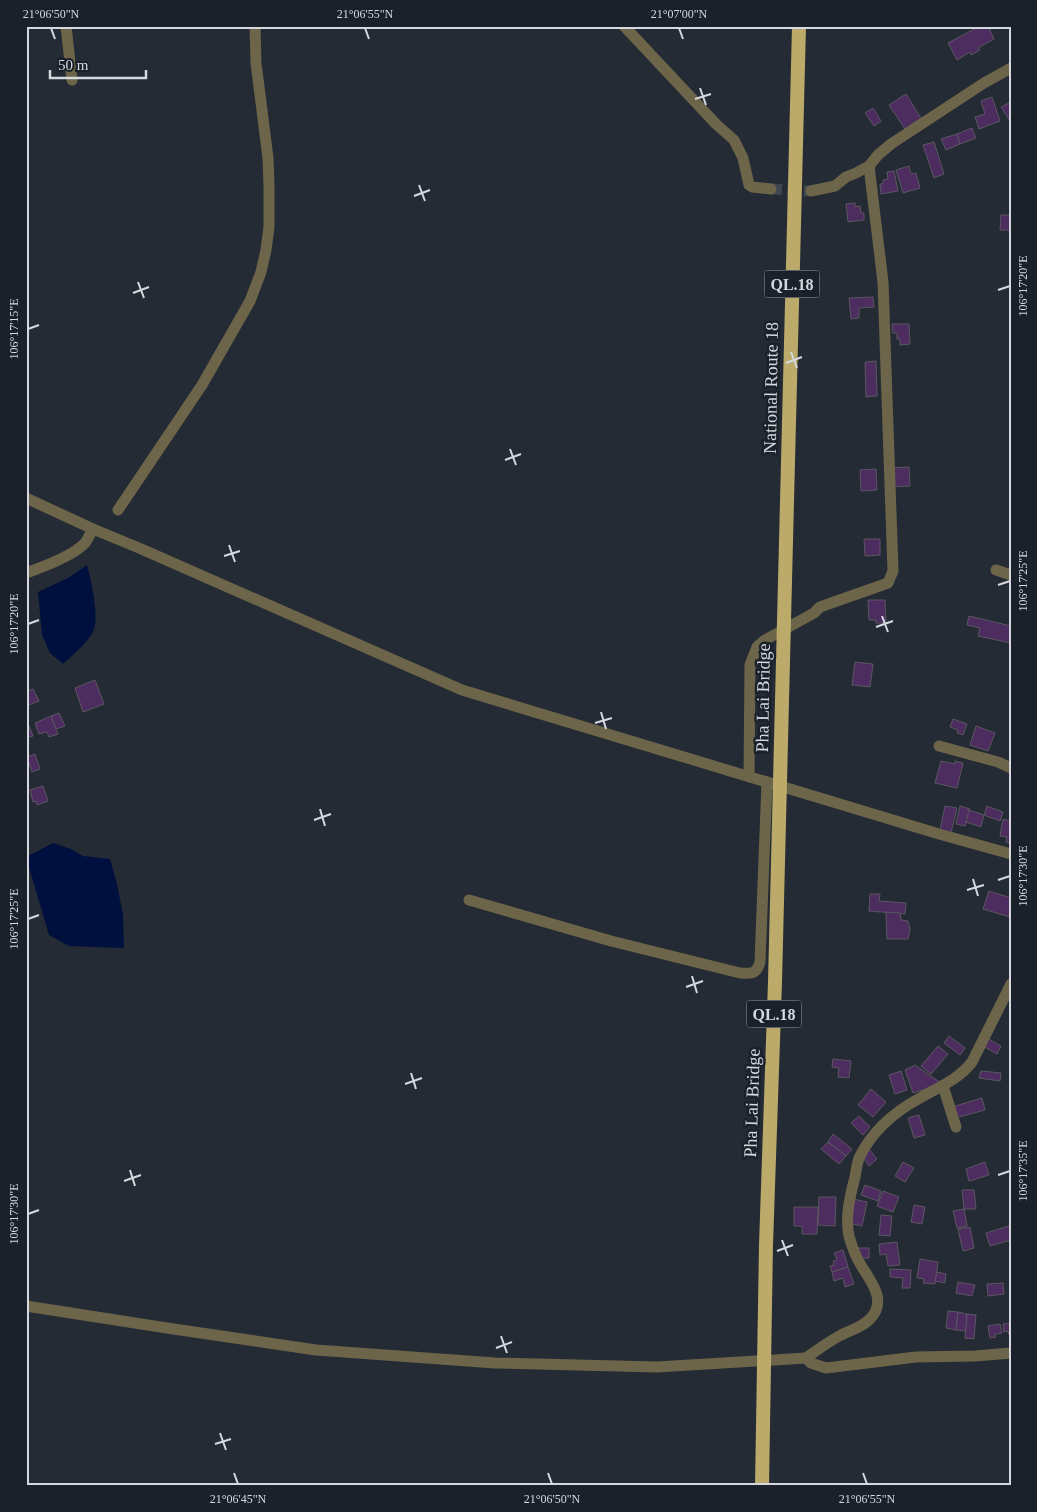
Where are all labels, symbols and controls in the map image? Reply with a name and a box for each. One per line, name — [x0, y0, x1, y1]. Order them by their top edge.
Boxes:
text: 21°06'50"N — [23, 7, 80, 21]
text: 21°06'55"N — [337, 7, 394, 21]
text: 21°07'00"N — [651, 7, 708, 21]
scale bar — [50, 48, 146, 80]
text: 50 m — [58, 57, 89, 73]
text: 106°17'20"E — [1016, 255, 1030, 317]
road number: QL.18 — [764, 270, 820, 298]
text: 106°17'15"E — [7, 298, 21, 360]
street label: National Route 18 — [760, 322, 782, 454]
text: 106°17'25"E — [1016, 550, 1030, 612]
text: 106°17'20"E — [7, 593, 21, 655]
street label: Pha Lai Bridge — [752, 643, 774, 753]
text: 106°17'30"E — [1016, 845, 1030, 907]
text: 106°17'25"E — [7, 888, 21, 950]
road number: QL.18 — [746, 1001, 802, 1028]
street label: Pha Lai Bridge — [740, 1048, 764, 1158]
text: 106°17'35"E — [1016, 1140, 1030, 1202]
text: 106°17'30"E — [7, 1183, 21, 1245]
text: 21°06'45"N — [210, 1492, 267, 1506]
text: 21°06'50"N — [524, 1492, 581, 1506]
text: 21°06'55"N — [839, 1492, 896, 1506]

